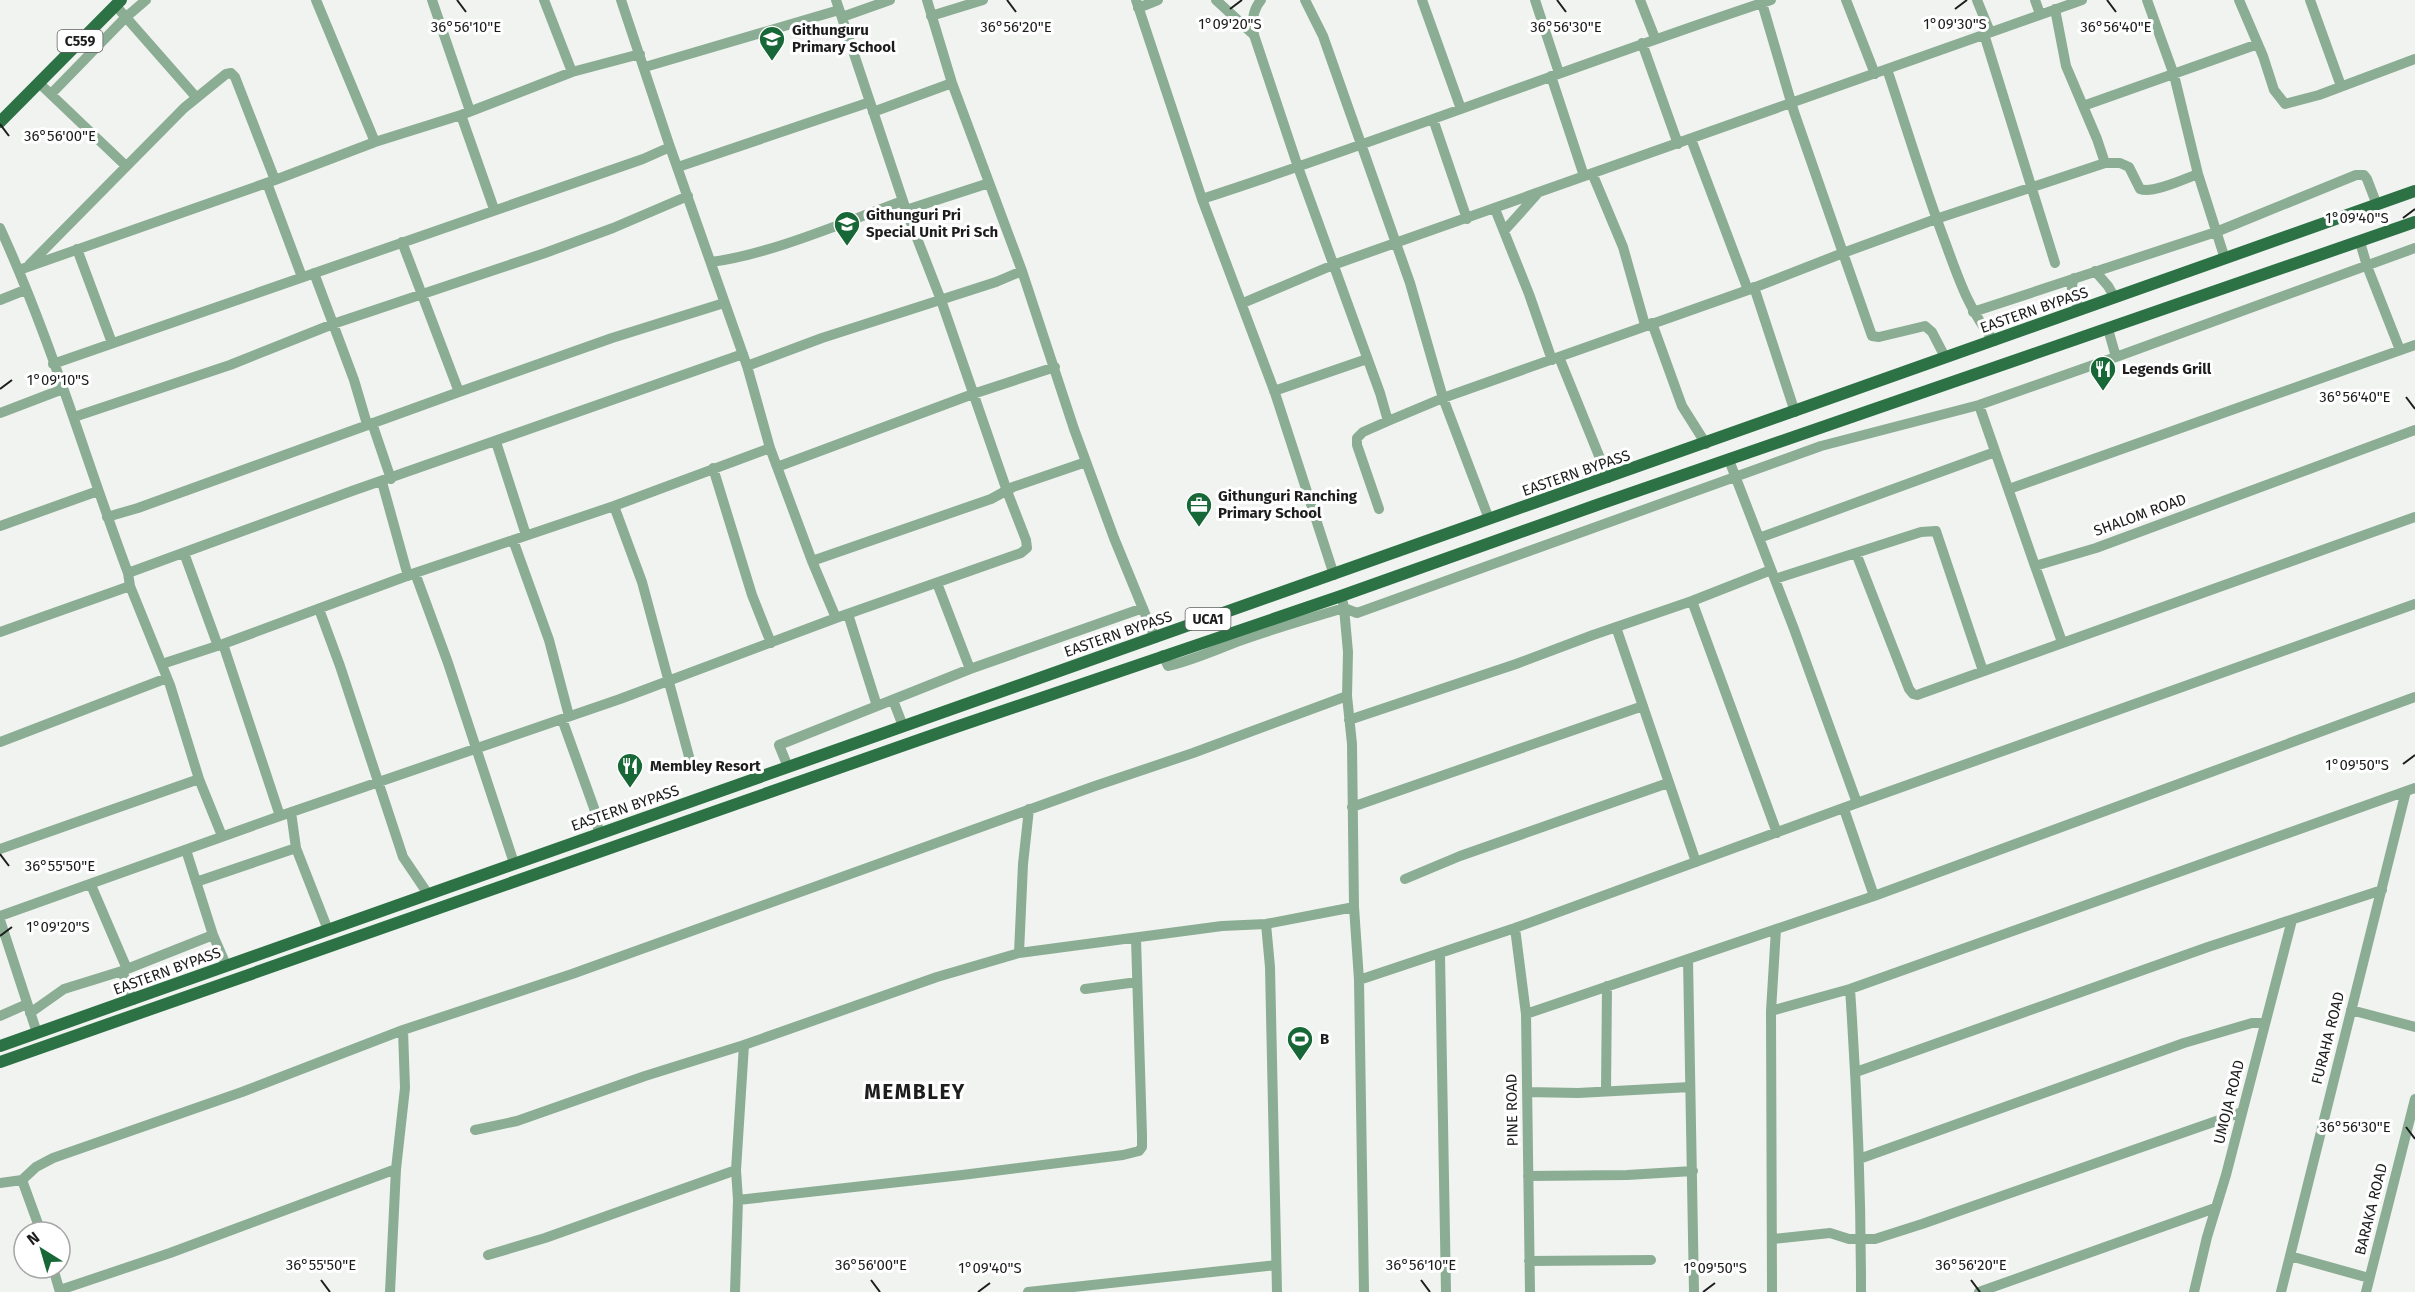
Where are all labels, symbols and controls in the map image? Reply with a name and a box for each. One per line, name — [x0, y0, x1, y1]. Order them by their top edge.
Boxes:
text: 1°09'20"S — [1198, 15, 1262, 33]
text: 1°09'30"S — [1923, 15, 1987, 33]
text: 36°56'10"E — [431, 18, 501, 36]
text: 36°56'20"E — [980, 18, 1052, 36]
text: 36°56'30"E — [1530, 18, 1602, 36]
text: 36°56'40"E — [2080, 18, 2152, 36]
place label: Githunguru Primary School — [792, 21, 896, 56]
school or university icon: Githunguru Primary School — [757, 24, 787, 62]
road number: C559 — [58, 30, 103, 52]
text: 36°56'00"E — [24, 127, 96, 145]
place label: Githunguri Pri Special Unit Pri Sch — [866, 206, 998, 241]
school or university icon: Githunguri Pri Special Unit Pri Sch — [832, 209, 862, 247]
text: 1°09'40"S — [2325, 209, 2389, 227]
street label: EASTERN BYPASS — [1978, 283, 2090, 337]
restaurant icon: Legends Grill — [2088, 354, 2118, 392]
place label: Legends Grill — [2122, 360, 2212, 378]
text: 1°09'10"S — [27, 371, 89, 389]
text: 36°56'40"E — [2319, 388, 2391, 406]
street label: EASTERN BYPASS — [1520, 446, 1632, 500]
place label: Githunguri Ranching Primary School — [1218, 487, 1358, 522]
office icon: Githunguri Ranching Primary School — [1184, 490, 1214, 528]
street label: SHALOM ROAD — [2091, 490, 2189, 540]
street label: EASTERN BYPASS — [1062, 607, 1174, 661]
road number: UCA1 — [1186, 608, 1230, 630]
restaurant icon: Membley Resort — [615, 751, 645, 789]
text: 1°09'50"S — [2325, 756, 2389, 774]
place label: Membley Resort — [650, 757, 761, 775]
street label: EASTERN BYPASS — [569, 781, 681, 835]
text: 36°55'50"E — [25, 857, 95, 875]
text: 1°09'20"S — [26, 918, 90, 936]
street label: EASTERN BYPASS — [111, 943, 223, 999]
street label: FURAHA ROAD — [2308, 990, 2348, 1086]
sports icon: B — [1285, 1024, 1315, 1062]
place label: B — [1320, 1030, 1329, 1048]
street label: UMOJA ROAD — [2210, 1058, 2248, 1146]
street label: PINE ROAD — [1502, 1073, 1522, 1147]
district label: MEMBLEY — [864, 1079, 966, 1105]
text: 36°56'30"E — [2319, 1118, 2391, 1136]
street label: BARAKA ROAD — [2351, 1161, 2391, 1257]
north arrow — [12, 1220, 72, 1280]
text: N — [23, 1228, 43, 1249]
text: 36°55'50"E — [286, 1256, 356, 1274]
text: 36°56'00"E — [835, 1256, 907, 1274]
text: 36°56'10"E — [1386, 1256, 1456, 1274]
text: 36°56'20"E — [1935, 1256, 2007, 1274]
text: 1°09'40"S — [958, 1259, 1022, 1277]
text: 1°09'50"S — [1683, 1259, 1747, 1277]

